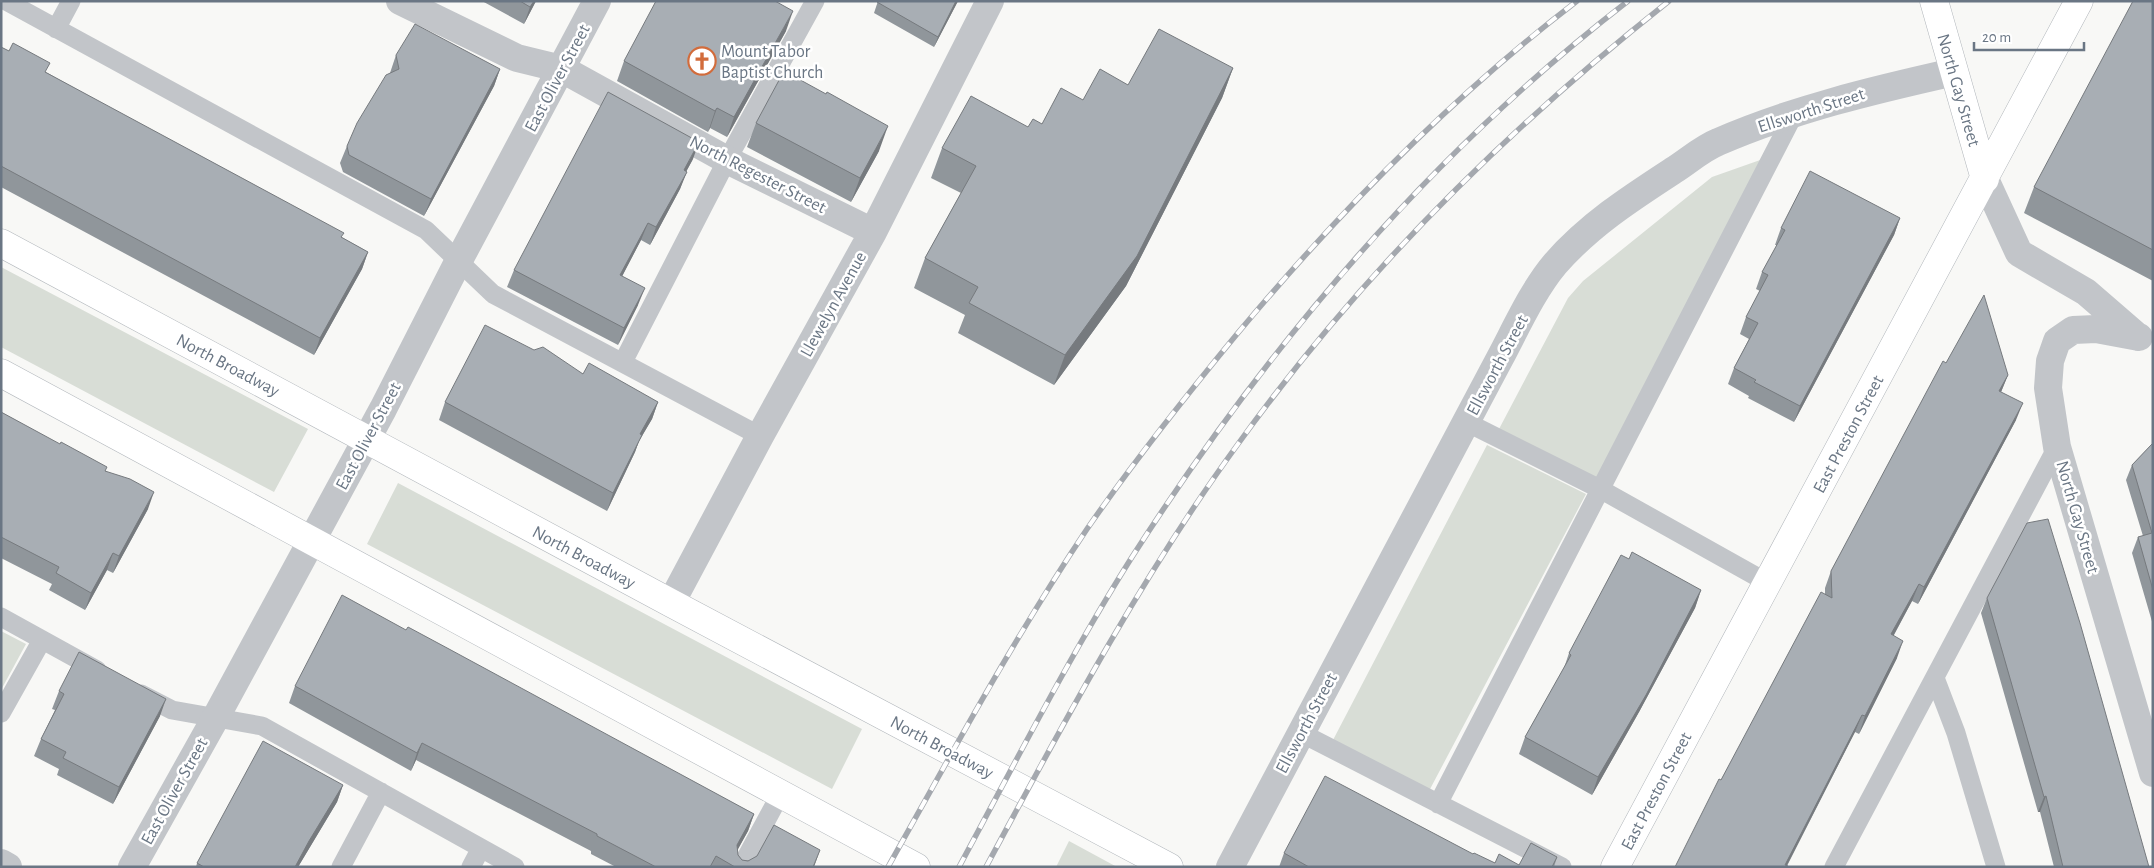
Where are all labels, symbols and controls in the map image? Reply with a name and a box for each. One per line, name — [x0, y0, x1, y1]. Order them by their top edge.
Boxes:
scale bar — [1974, 20, 2084, 52]
street label: East Oliver Street — [522, 21, 594, 135]
text: 20 m — [1982, 30, 2011, 45]
street label: North Gay Street — [1933, 32, 1983, 149]
place label: Mount Tabor Baptist Church — [721, 43, 823, 82]
church icon: Mount Tabor Baptist Church — [687, 46, 717, 76]
street label: Ellsworth Street — [1756, 85, 1867, 137]
street label: North Regester Street — [686, 133, 829, 217]
street label: Llewelyn Avenue — [798, 249, 870, 360]
street label: Ellsworth Street — [1464, 312, 1532, 419]
street label: North Broadway — [173, 331, 282, 401]
street label: East Preston Street — [1810, 372, 1888, 496]
street label: East Oliver Street — [333, 379, 405, 493]
street label: North Gay Street — [2052, 459, 2102, 576]
street label: North Broadway — [529, 523, 638, 593]
street label: Ellsworth Street — [1273, 670, 1341, 777]
street label: North Broadway — [887, 713, 996, 783]
street label: East Preston Street — [1618, 729, 1696, 853]
street label: East Oliver Street — [138, 735, 212, 848]

